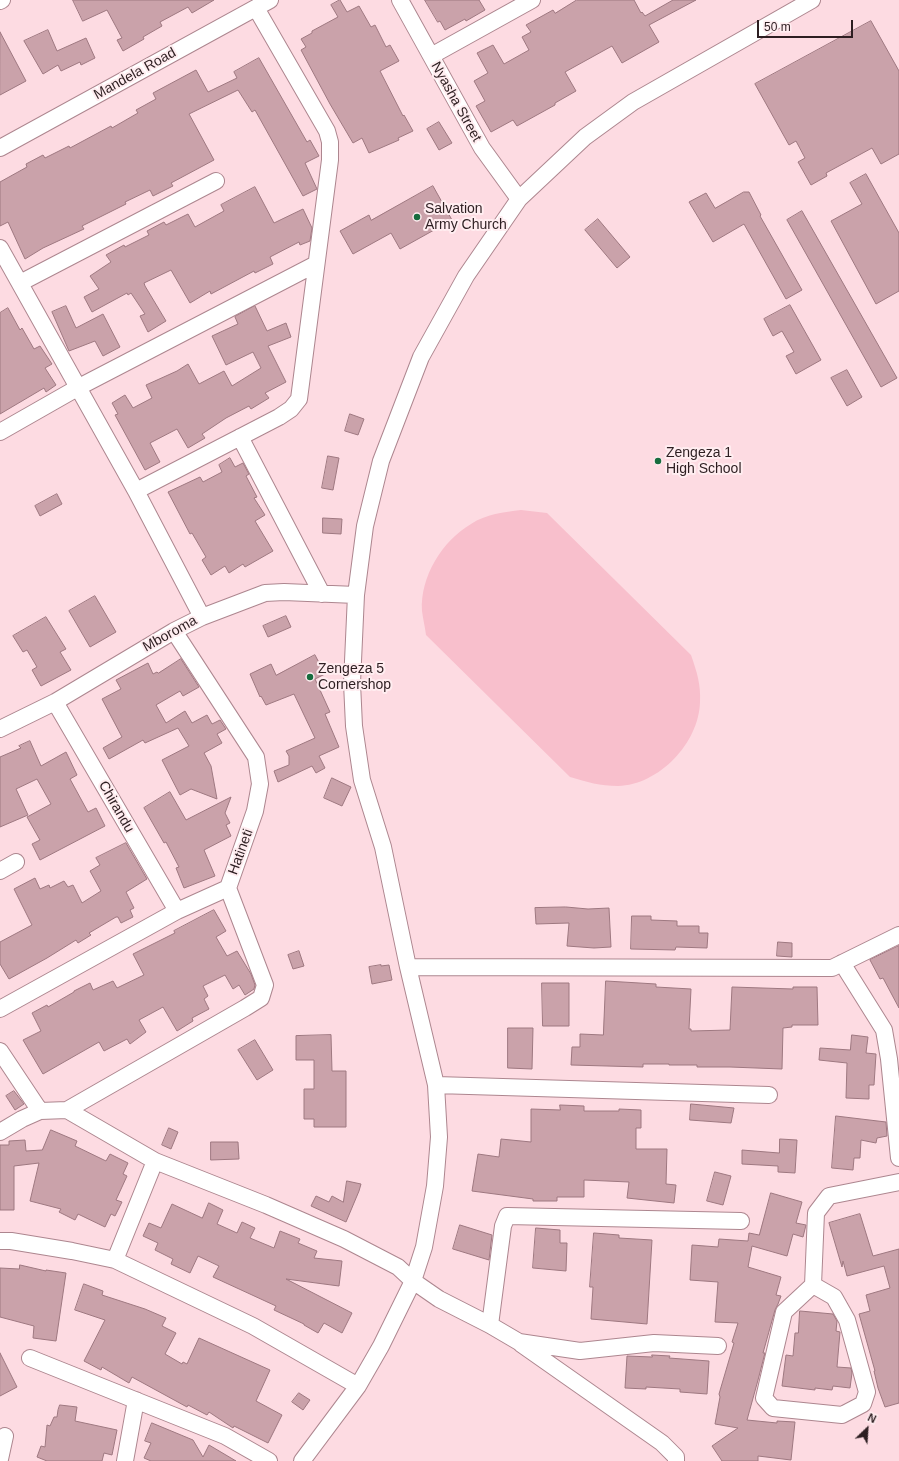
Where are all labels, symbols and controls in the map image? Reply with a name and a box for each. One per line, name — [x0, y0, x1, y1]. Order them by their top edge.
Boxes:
scale bar — [759, 12, 855, 38]
text: 50 m — [764, 20, 791, 34]
street label: Mandela Road — [91, 45, 179, 103]
street label: Nyasha Street — [427, 59, 485, 145]
place label: Salvation Army Church — [425, 201, 507, 234]
marker: Salvation Army Church — [412, 212, 422, 222]
place label: Zengeza 1 High School — [666, 445, 741, 478]
marker: Zengeza 1 High School — [653, 456, 663, 466]
street label: Mboroma — [140, 612, 200, 656]
place label: Zengeza 5 Cornershop — [318, 661, 391, 694]
marker: Zengeza 5 Cornershop — [305, 672, 315, 682]
street label: Chirandu — [95, 778, 137, 836]
street label: Hatineti — [225, 827, 257, 877]
north arrow — [847, 1409, 887, 1449]
text: N — [866, 1411, 878, 1425]

